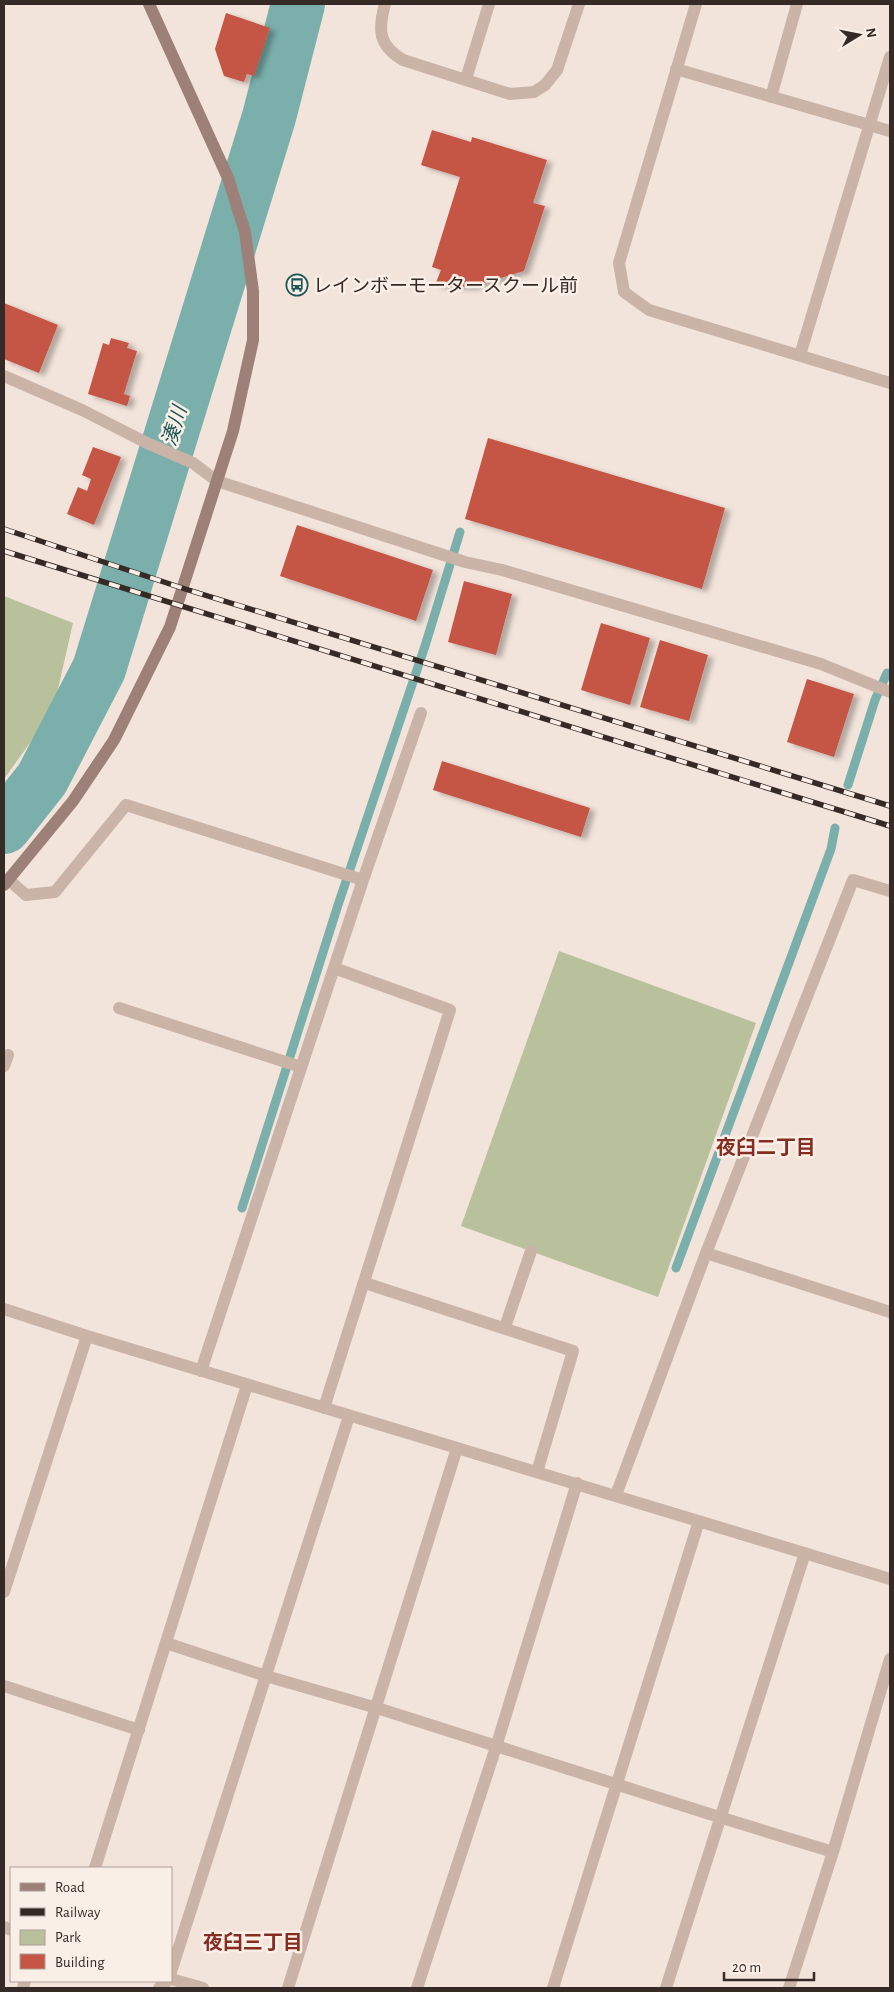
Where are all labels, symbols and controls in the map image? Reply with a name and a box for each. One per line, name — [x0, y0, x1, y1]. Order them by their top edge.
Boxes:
north arrow — [834, 10, 884, 60]
text: N — [863, 27, 879, 39]
bus stop icon: レインボーモータースクール前 — [285, 273, 309, 297]
place label: レインボーモータースクール前 — [313, 275, 578, 296]
water label: 湊川 — [159, 402, 191, 448]
district label: 夜臼二丁目 — [716, 1136, 816, 1158]
legend — [10, 1867, 172, 1982]
text: Road — [55, 1880, 85, 1895]
text: Railway — [55, 1905, 101, 1920]
text: Park — [55, 1930, 81, 1945]
district label: 夜臼三丁目 — [203, 1931, 303, 1953]
scale bar — [724, 1950, 814, 1982]
text: Building — [55, 1955, 105, 1970]
text: 20 m — [732, 1960, 761, 1975]

